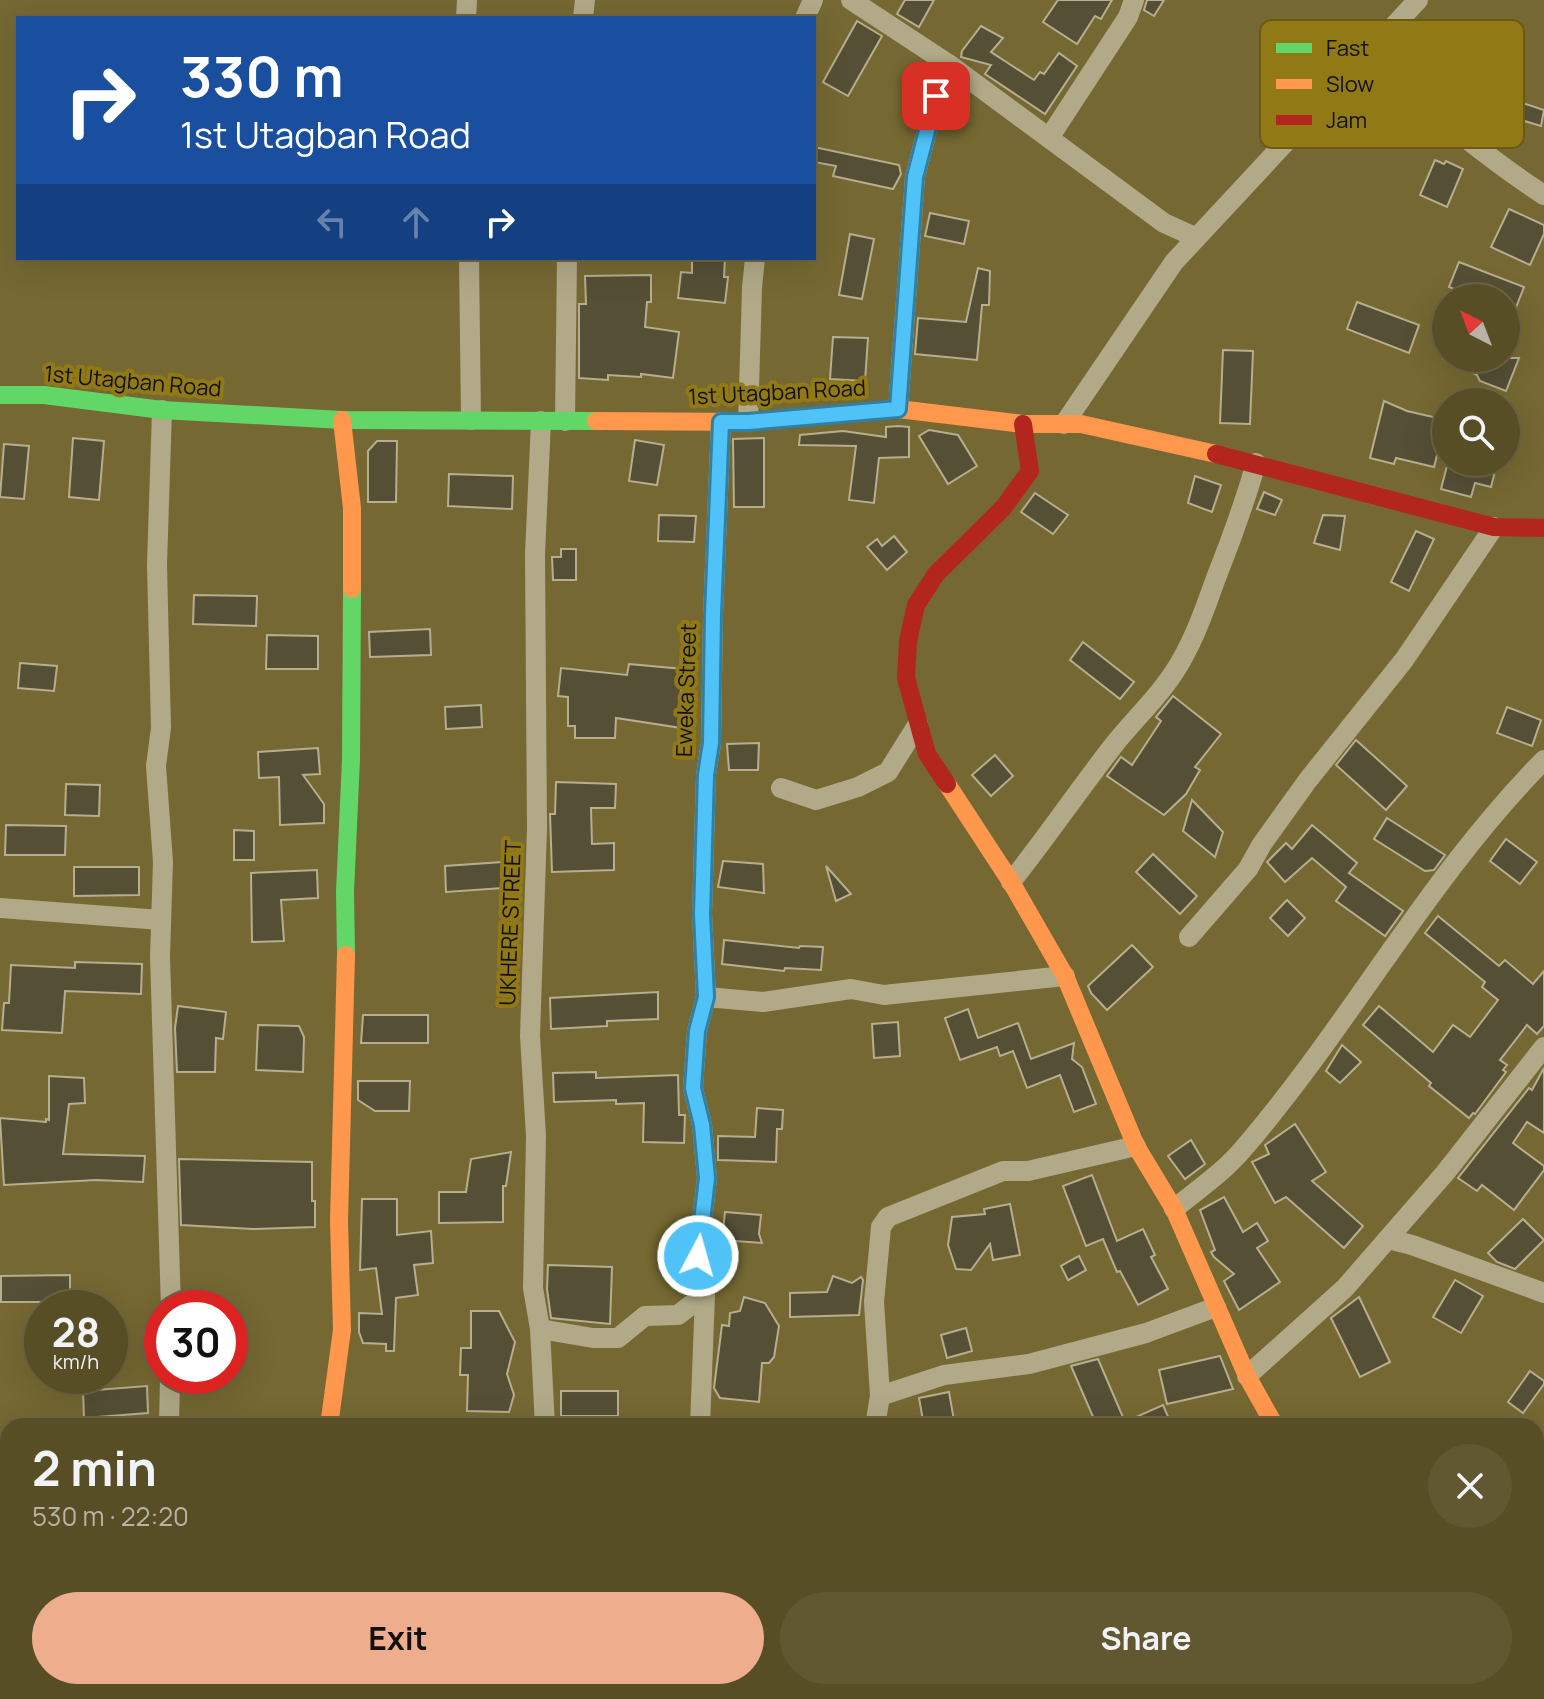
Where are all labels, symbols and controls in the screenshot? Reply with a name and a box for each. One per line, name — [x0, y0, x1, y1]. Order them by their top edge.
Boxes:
legend — [1260, 20, 1524, 148]
text: Fast — [1326, 33, 1369, 63]
text: 330 m — [180, 37, 344, 114]
icon: right — [48, 48, 152, 152]
pin — [902, 62, 970, 130]
text: Slow — [1326, 69, 1374, 99]
icon: arrive — [914, 74, 958, 118]
text: Jam — [1326, 105, 1367, 135]
text: 1st Utagban Road — [180, 110, 471, 159]
icon: left — [310, 200, 354, 244]
icon: ahead — [394, 200, 438, 244]
icon: right — [478, 200, 522, 244]
north arrow — [1432, 284, 1520, 372]
map controls — [1432, 284, 1520, 476]
street label: 1st Utagban Road — [43, 358, 223, 404]
street label: 1st Utagban Road — [687, 372, 867, 412]
button: search — [1432, 388, 1520, 476]
street label: Eweka Street — [669, 622, 703, 757]
street label: UKHERE STREET — [492, 840, 528, 1006]
position arrow — [656, 1214, 740, 1298]
speed limit sign: 30 — [144, 1290, 248, 1394]
text: 28 — [52, 1304, 100, 1359]
text: km/h — [53, 1348, 99, 1375]
text: 2 min — [32, 1435, 157, 1500]
button: close — [1428, 1444, 1512, 1528]
text: 530 m · 22:20 — [32, 1498, 189, 1534]
button: Exit — [32, 1592, 764, 1684]
button: Share — [780, 1592, 1512, 1684]

